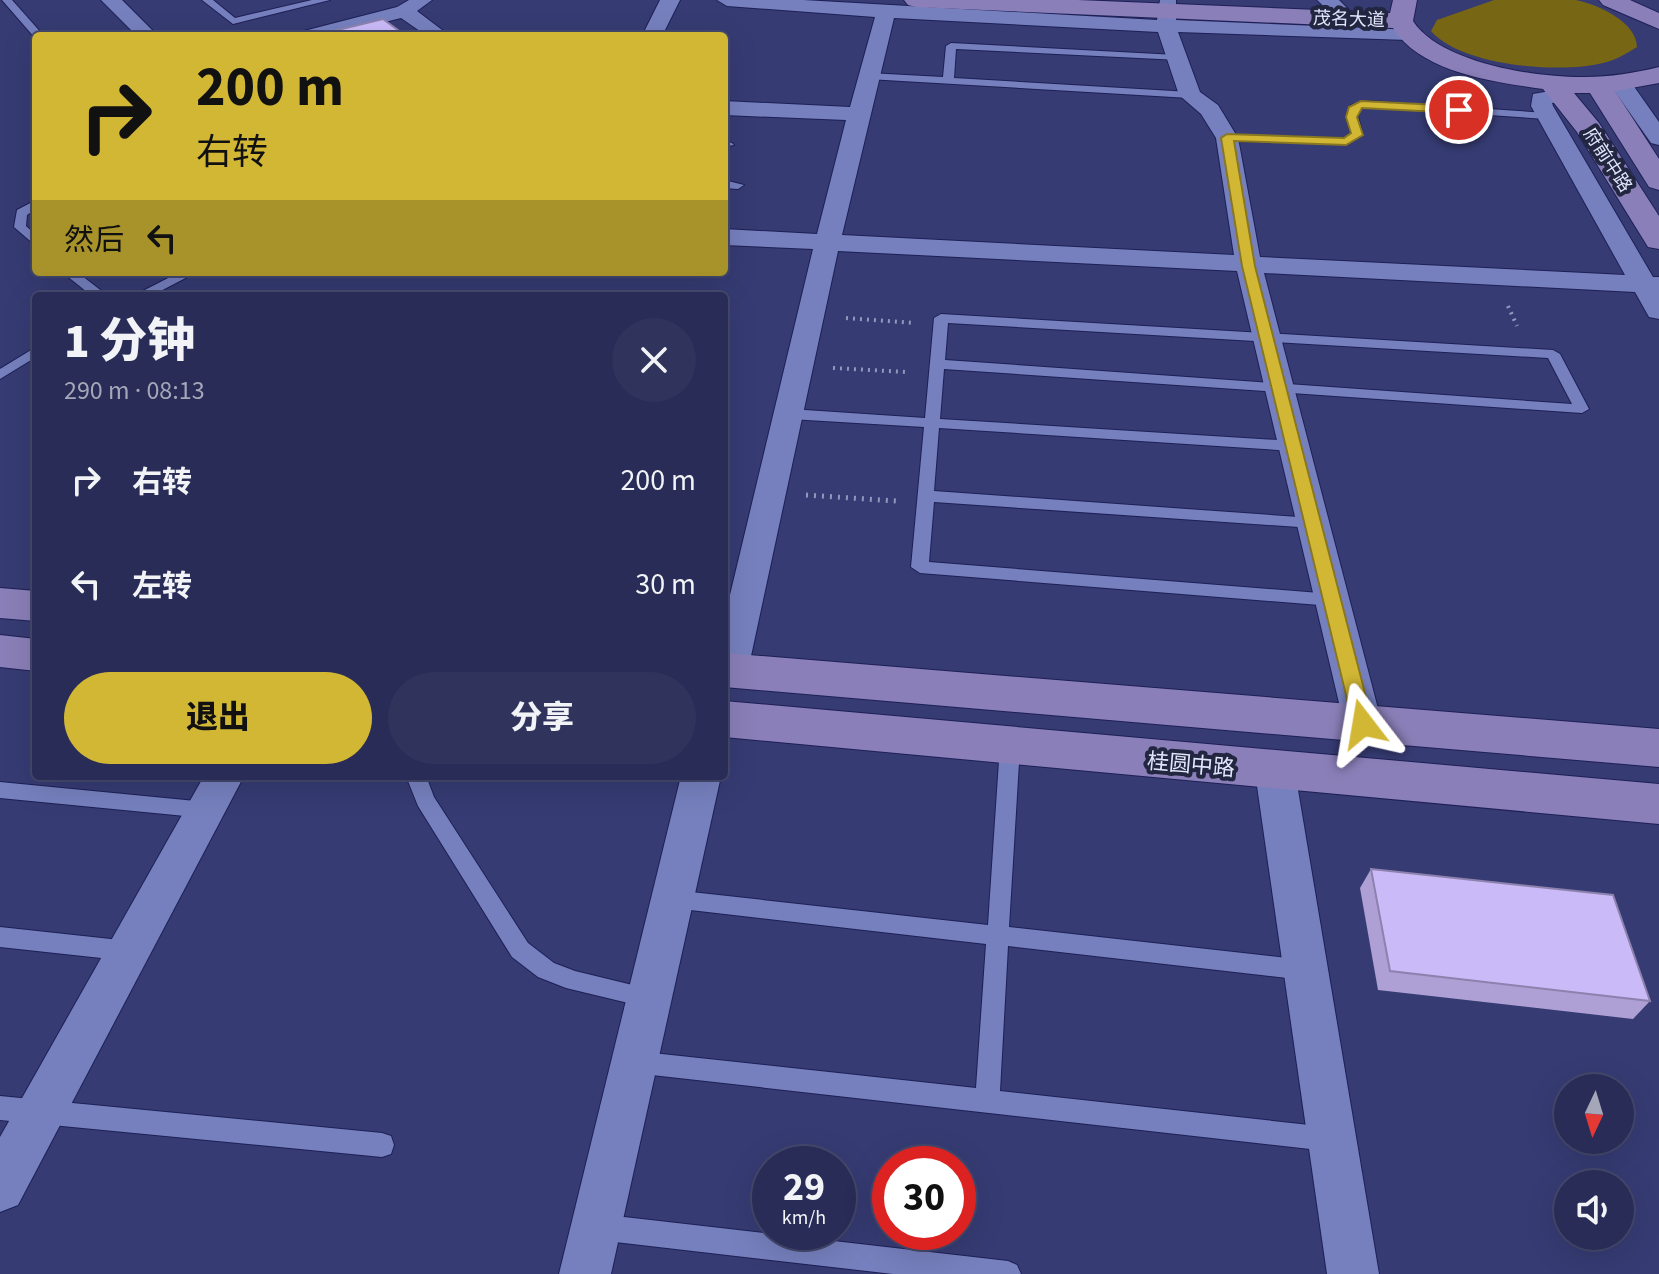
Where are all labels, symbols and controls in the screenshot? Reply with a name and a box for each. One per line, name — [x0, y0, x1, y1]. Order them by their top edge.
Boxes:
street label: 茂名大道 — [1313, 6, 1385, 33]
text: 200 m — [196, 48, 344, 127]
icon: right — [64, 64, 168, 168]
pin — [1425, 76, 1493, 144]
icon: arrive — [1437, 88, 1481, 132]
street label: 府前中路 — [1577, 123, 1638, 197]
text: 右转 — [196, 127, 268, 178]
icon: left — [140, 216, 184, 260]
text: 然后 — [64, 219, 124, 262]
text: 1 分钟 — [64, 308, 195, 376]
button: close — [612, 318, 696, 402]
text: 290 m · 08:13 — [64, 372, 205, 409]
icon: right — [64, 458, 108, 502]
text: 200 m — [620, 459, 696, 502]
text: 右转 — [132, 461, 192, 504]
icon: left — [64, 562, 108, 606]
text: 30 m — [635, 563, 696, 606]
text: 左转 — [132, 565, 192, 608]
button: 退出 — [64, 672, 372, 764]
button: 分享 — [388, 672, 696, 764]
position arrow — [1321, 682, 1405, 766]
street label: 桂圆中路 — [1146, 745, 1236, 785]
north arrow — [1554, 1074, 1634, 1154]
map controls — [1554, 1074, 1634, 1250]
speed limit sign: 30 — [872, 1146, 976, 1250]
text: 29 — [783, 1159, 825, 1216]
button: sound — [1554, 1170, 1634, 1250]
text: km/h — [782, 1204, 826, 1232]

